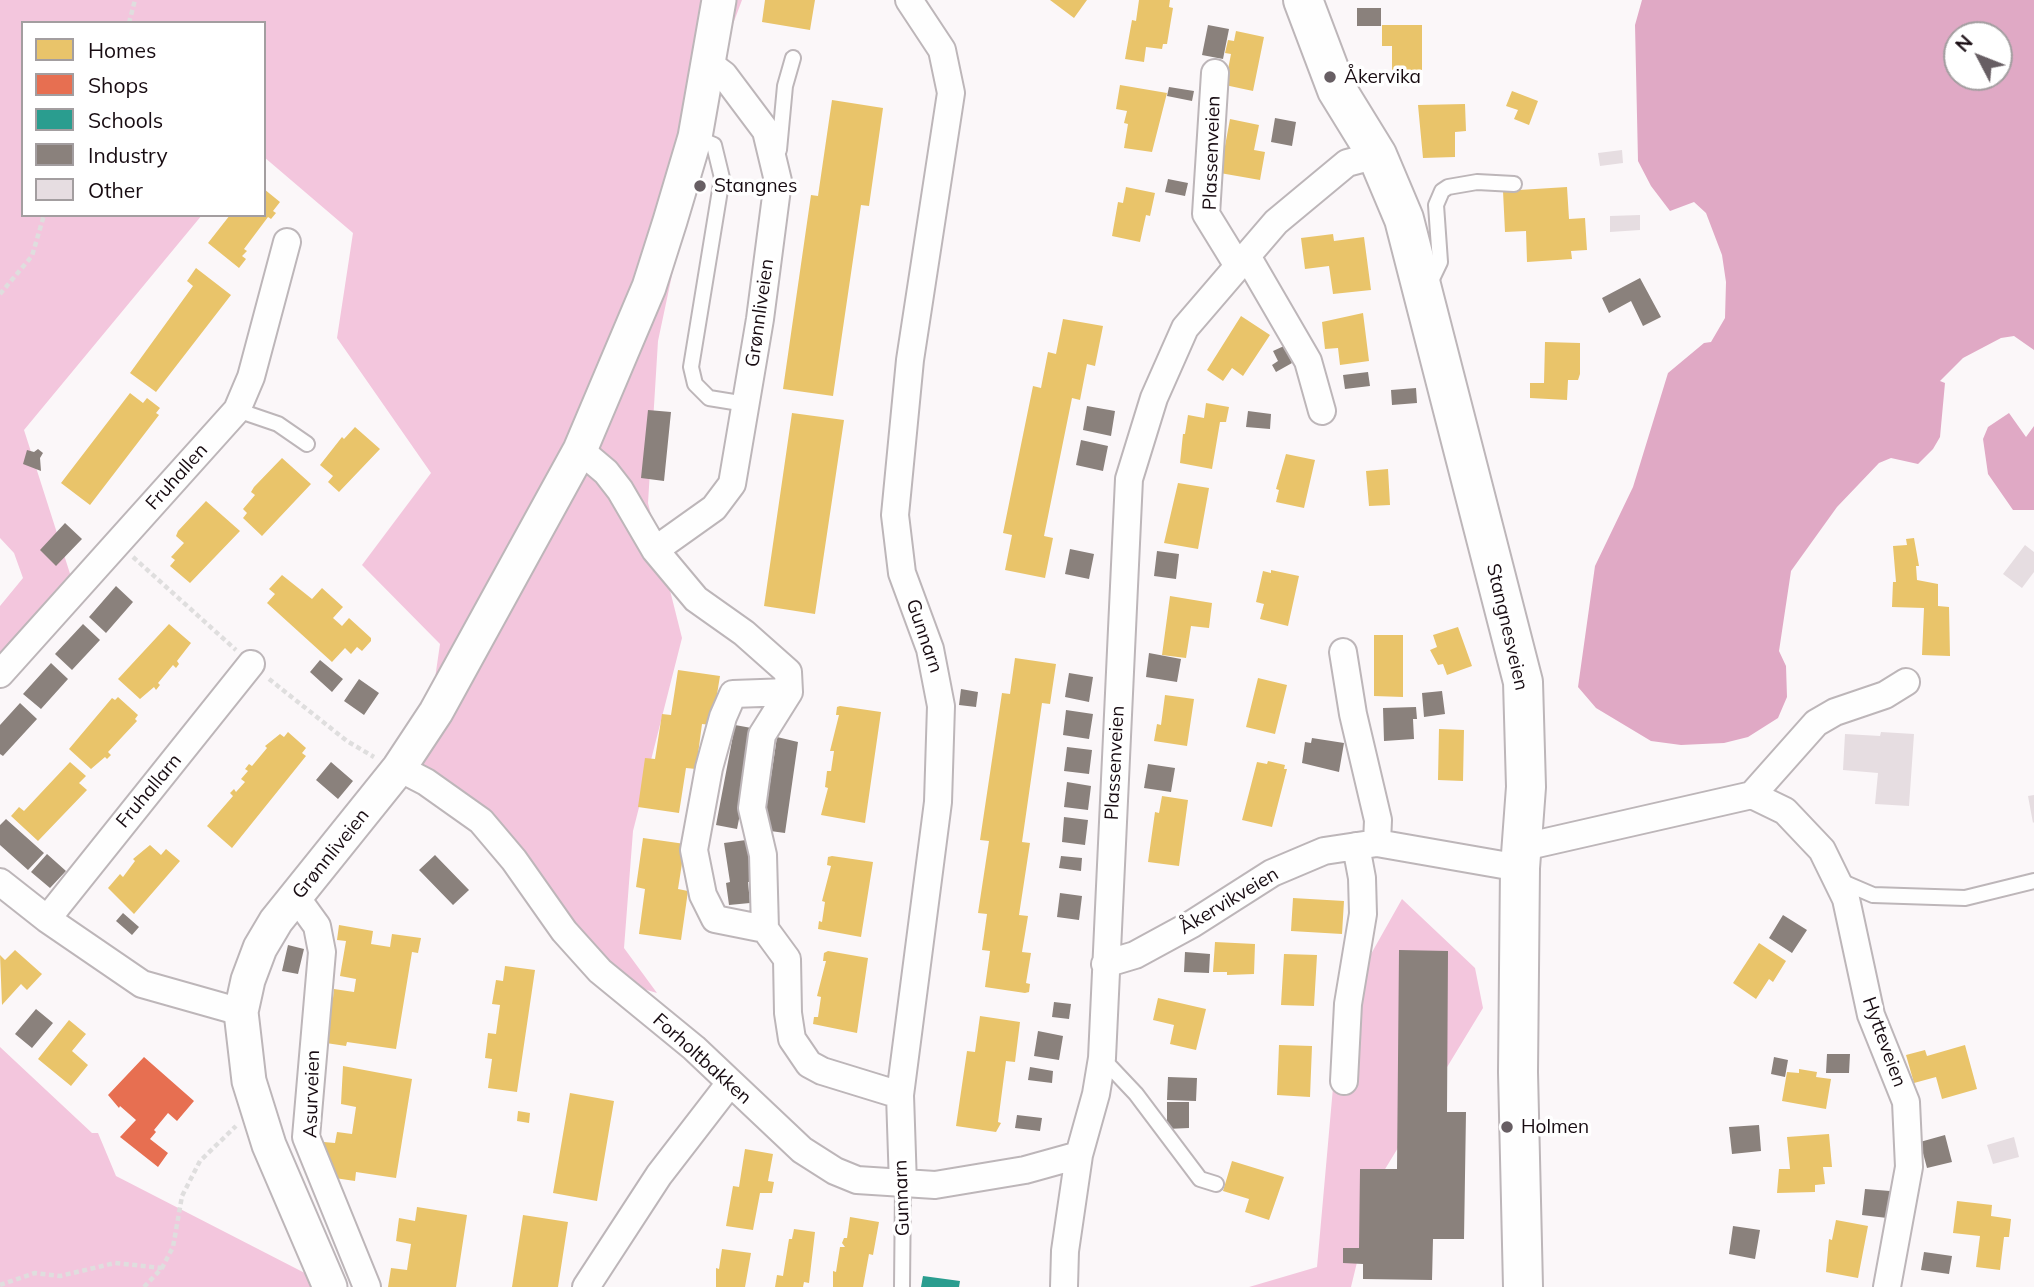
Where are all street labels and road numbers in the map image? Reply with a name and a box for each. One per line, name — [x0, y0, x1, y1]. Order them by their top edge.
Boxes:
street label: Plassenveien — [1199, 95, 1225, 211]
street label: Grønnliveien — [741, 257, 779, 369]
street label: Fruhallen — [141, 439, 213, 515]
street label: Stangnesveien — [1481, 561, 1533, 693]
street label: Gunnarn — [901, 596, 947, 676]
street label: Plassenveien — [1101, 705, 1129, 821]
street label: Fruhallarn — [112, 749, 186, 833]
street label: Grønnliveien — [288, 804, 374, 904]
street label: Åkervikveien — [1175, 862, 1283, 940]
street label: Hytteveien — [1857, 994, 1911, 1090]
street label: Forholtbakken — [648, 1009, 756, 1109]
street label: Asurveien — [299, 1050, 325, 1138]
street label: Gunnarn — [889, 1159, 915, 1237]

